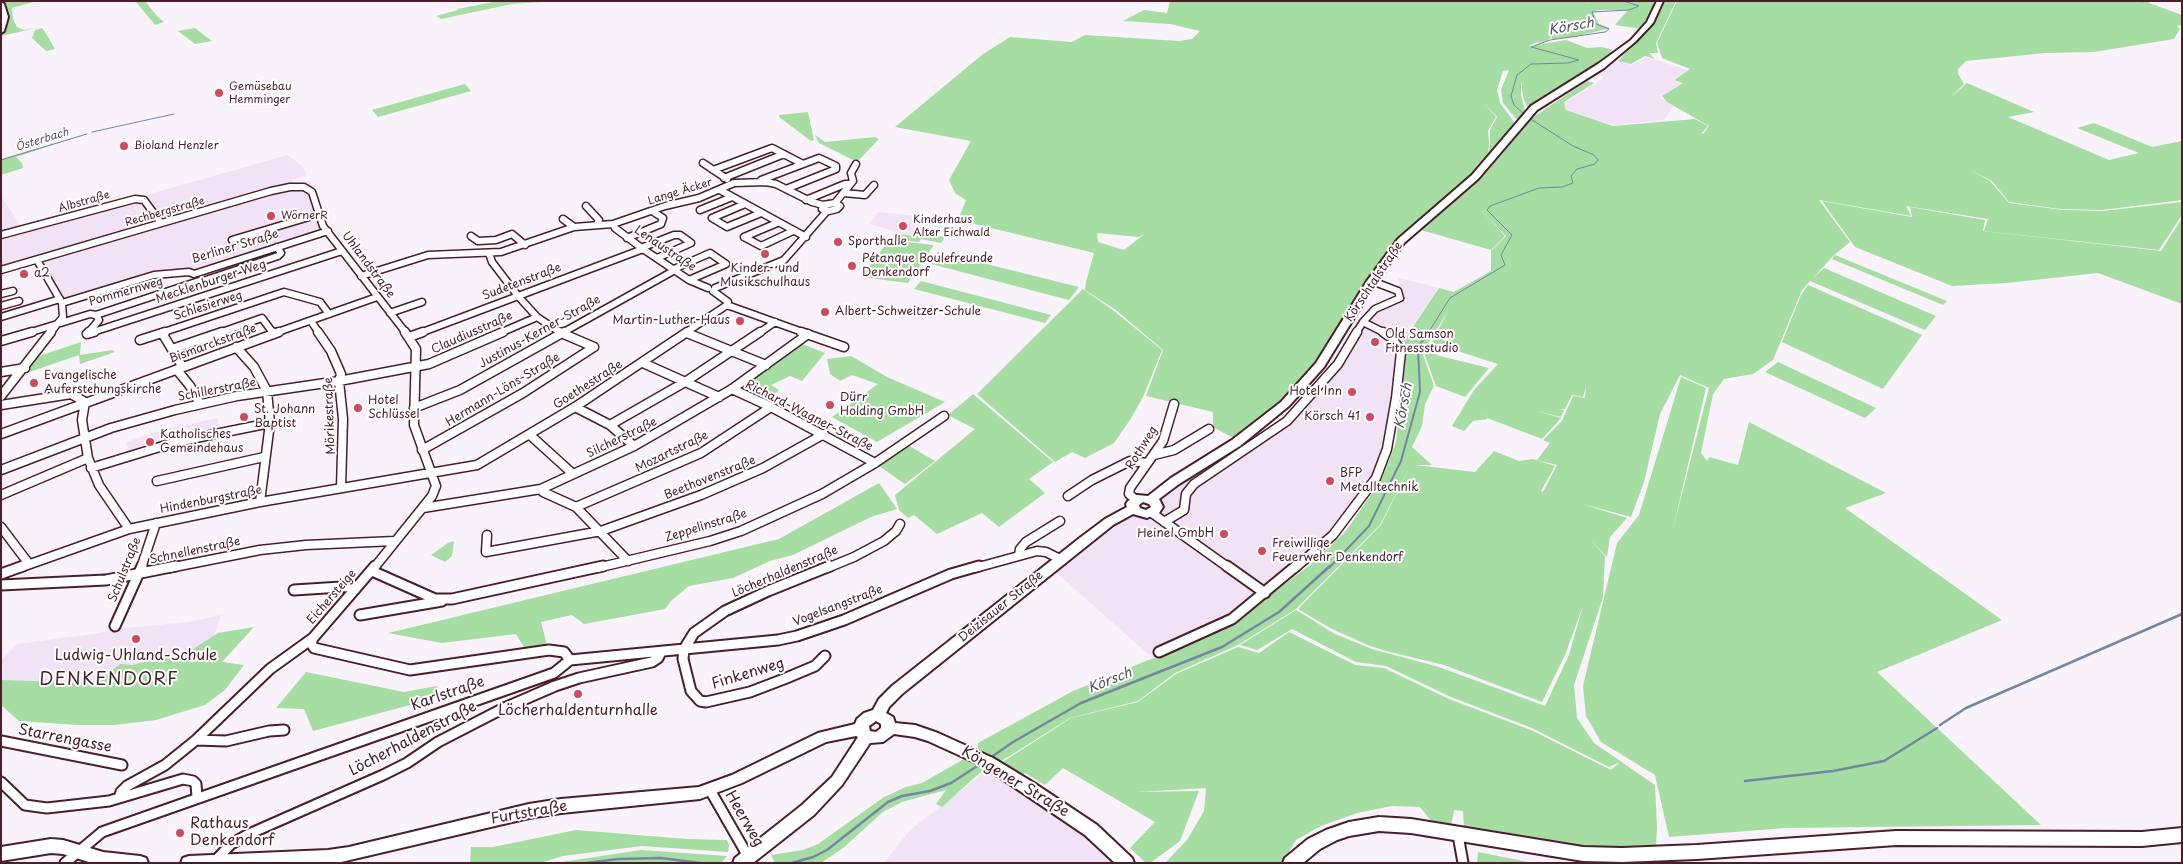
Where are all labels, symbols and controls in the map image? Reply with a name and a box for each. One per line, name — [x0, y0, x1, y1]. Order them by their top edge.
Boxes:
water label: Körsch — [1547, 15, 1595, 39]
place label: Gemüsebau Hemminger — [229, 80, 292, 106]
marker: Gemüsebau Hemminger — [213, 87, 225, 99]
water label: Österbach — [14, 126, 70, 154]
place label: Bioland Henzler — [134, 139, 219, 153]
marker: Bioland Henzler — [118, 140, 130, 152]
street label: Lange Äcker — [646, 176, 714, 208]
street label: Albstraße — [57, 188, 111, 216]
street label: Rechbergstraße — [124, 194, 206, 230]
place label: WörnerR — [281, 209, 328, 223]
marker: WörnerR — [265, 210, 277, 222]
place label: Kinderhaus Alter Eichwald — [913, 213, 990, 239]
marker: Kinderhaus Alter Eichwald — [897, 220, 909, 232]
street label: Lenaustraße — [631, 223, 699, 275]
street label: Berliner Straße — [190, 227, 280, 267]
street label: Uhlandstraße — [338, 229, 398, 301]
place label: Sporthalle — [848, 235, 907, 249]
marker: Sporthalle — [832, 236, 844, 248]
street label: Körschtalstraße — [1342, 239, 1406, 325]
marker: Kinder- und Musikschulhaus — [759, 248, 771, 260]
place label: Pétanque Boulefreunde Denkendorf — [862, 252, 993, 280]
street label: Mecklenburger Weg — [154, 257, 268, 307]
street label: Sudetenstraße — [481, 260, 563, 304]
marker: Pétanque Boulefreunde Denkendorf — [846, 260, 858, 272]
place label: Kinder- und Musikschulhaus — [720, 262, 810, 290]
place label: a2 — [34, 267, 50, 281]
marker: a2 — [18, 268, 30, 280]
street label: Pommernweg — [87, 275, 165, 309]
street label: Schlesierweg — [172, 288, 244, 324]
street label: Justinus-Kerner-Straße — [477, 293, 603, 371]
place label: Albert-Schweitzer-Schule — [835, 305, 981, 319]
marker: Albert-Schweitzer-Schule — [819, 306, 831, 318]
street label: Claudiusstraße — [429, 309, 515, 357]
place label: Martin-Luther-Haus — [612, 314, 730, 328]
marker: Martin-Luther-Haus — [734, 315, 746, 327]
street label: Bismarckstraße — [167, 322, 259, 366]
place label: Old Samson Fitnessstudio — [1385, 328, 1459, 356]
marker: Old Samson Fitnessstudio — [1369, 336, 1381, 348]
street label: Hermann-Löns-Straße — [443, 350, 563, 430]
street label: Goethestraße — [551, 357, 625, 413]
place label: Evangelische Auferstehungskirche — [44, 369, 161, 397]
street label: Schillerstraße — [177, 375, 257, 405]
marker: Evangelische Auferstehungskirche — [28, 377, 40, 389]
street label: Mörikestraße — [321, 377, 339, 455]
street label: Richard-Wagner-Straße — [743, 378, 875, 454]
water label: Körsch — [1391, 382, 1417, 430]
place label: Hotel Inn — [1289, 385, 1342, 399]
marker: Hotel Inn — [1346, 386, 1358, 398]
place label: Dürr Holding GmbH — [840, 391, 924, 419]
place label: Hotel Schlüssel — [368, 394, 420, 422]
marker: Dürr Holding GmbH — [824, 399, 836, 411]
marker: Hotel Schlüssel — [352, 402, 364, 414]
place label: St. Johann Baptist — [254, 403, 315, 431]
place label: Körsch 41 — [1304, 410, 1360, 424]
marker: St. Johann Baptist — [238, 411, 250, 423]
marker: Körsch 41 — [1364, 411, 1376, 423]
street label: Silcherstraße — [584, 415, 660, 461]
street label: Rothweg — [1123, 424, 1161, 472]
place label: Katholisches Gemeindehaus — [160, 428, 243, 456]
street label: Mozartstraße — [633, 428, 711, 476]
marker: Katholisches Gemeindehaus — [144, 436, 156, 448]
street label: Beethovenstraße — [662, 453, 758, 503]
place label: BFP Metalltechnik — [1340, 467, 1419, 495]
marker: BFP Metalltechnik — [1324, 475, 1336, 487]
street label: Hindenburgstraße — [159, 483, 263, 517]
street label: Zeppelinstraße — [663, 507, 749, 545]
place label: Heinel GmbH — [1137, 527, 1214, 541]
marker: Heinel GmbH — [1218, 528, 1230, 540]
street label: Schnellenstraße — [148, 534, 242, 568]
street label: Schulstraße — [105, 535, 145, 605]
place label: Freiwillige Feuerwehr Denkendorf — [1272, 537, 1403, 565]
street label: Löcherhaldenstraße — [730, 543, 840, 601]
marker: Freiwillige Feuerwehr Denkendorf — [1256, 545, 1268, 557]
street label: Eichersteige — [304, 567, 360, 627]
street label: Deizisauer Straße — [956, 568, 1046, 646]
street label: Vogelsangstraße — [791, 582, 885, 630]
marker: Ludwig-Uhland-Schule — [130, 633, 142, 645]
place label: Ludwig-Uhland-Schule — [55, 647, 217, 665]
street label: Finkenweg — [709, 654, 787, 694]
water label: Körsch — [1086, 665, 1134, 697]
district label: DENKENDORF — [37, 669, 181, 691]
street label: Karlstraße — [409, 673, 487, 715]
marker: Löcherhaldenturnhalle — [572, 688, 584, 700]
street label: Löcherhaldenstraße — [346, 698, 480, 780]
place label: Löcherhaldenturnhalle — [498, 702, 658, 720]
street label: Starrengasse — [17, 721, 113, 757]
street label: Köngener Straße — [958, 743, 1072, 821]
street label: Heerweg — [721, 788, 767, 850]
street label: Furtstraße — [489, 797, 569, 829]
place label: Rathaus Denkendorf — [190, 815, 274, 850]
marker: Rathaus Denkendorf — [174, 827, 186, 839]

